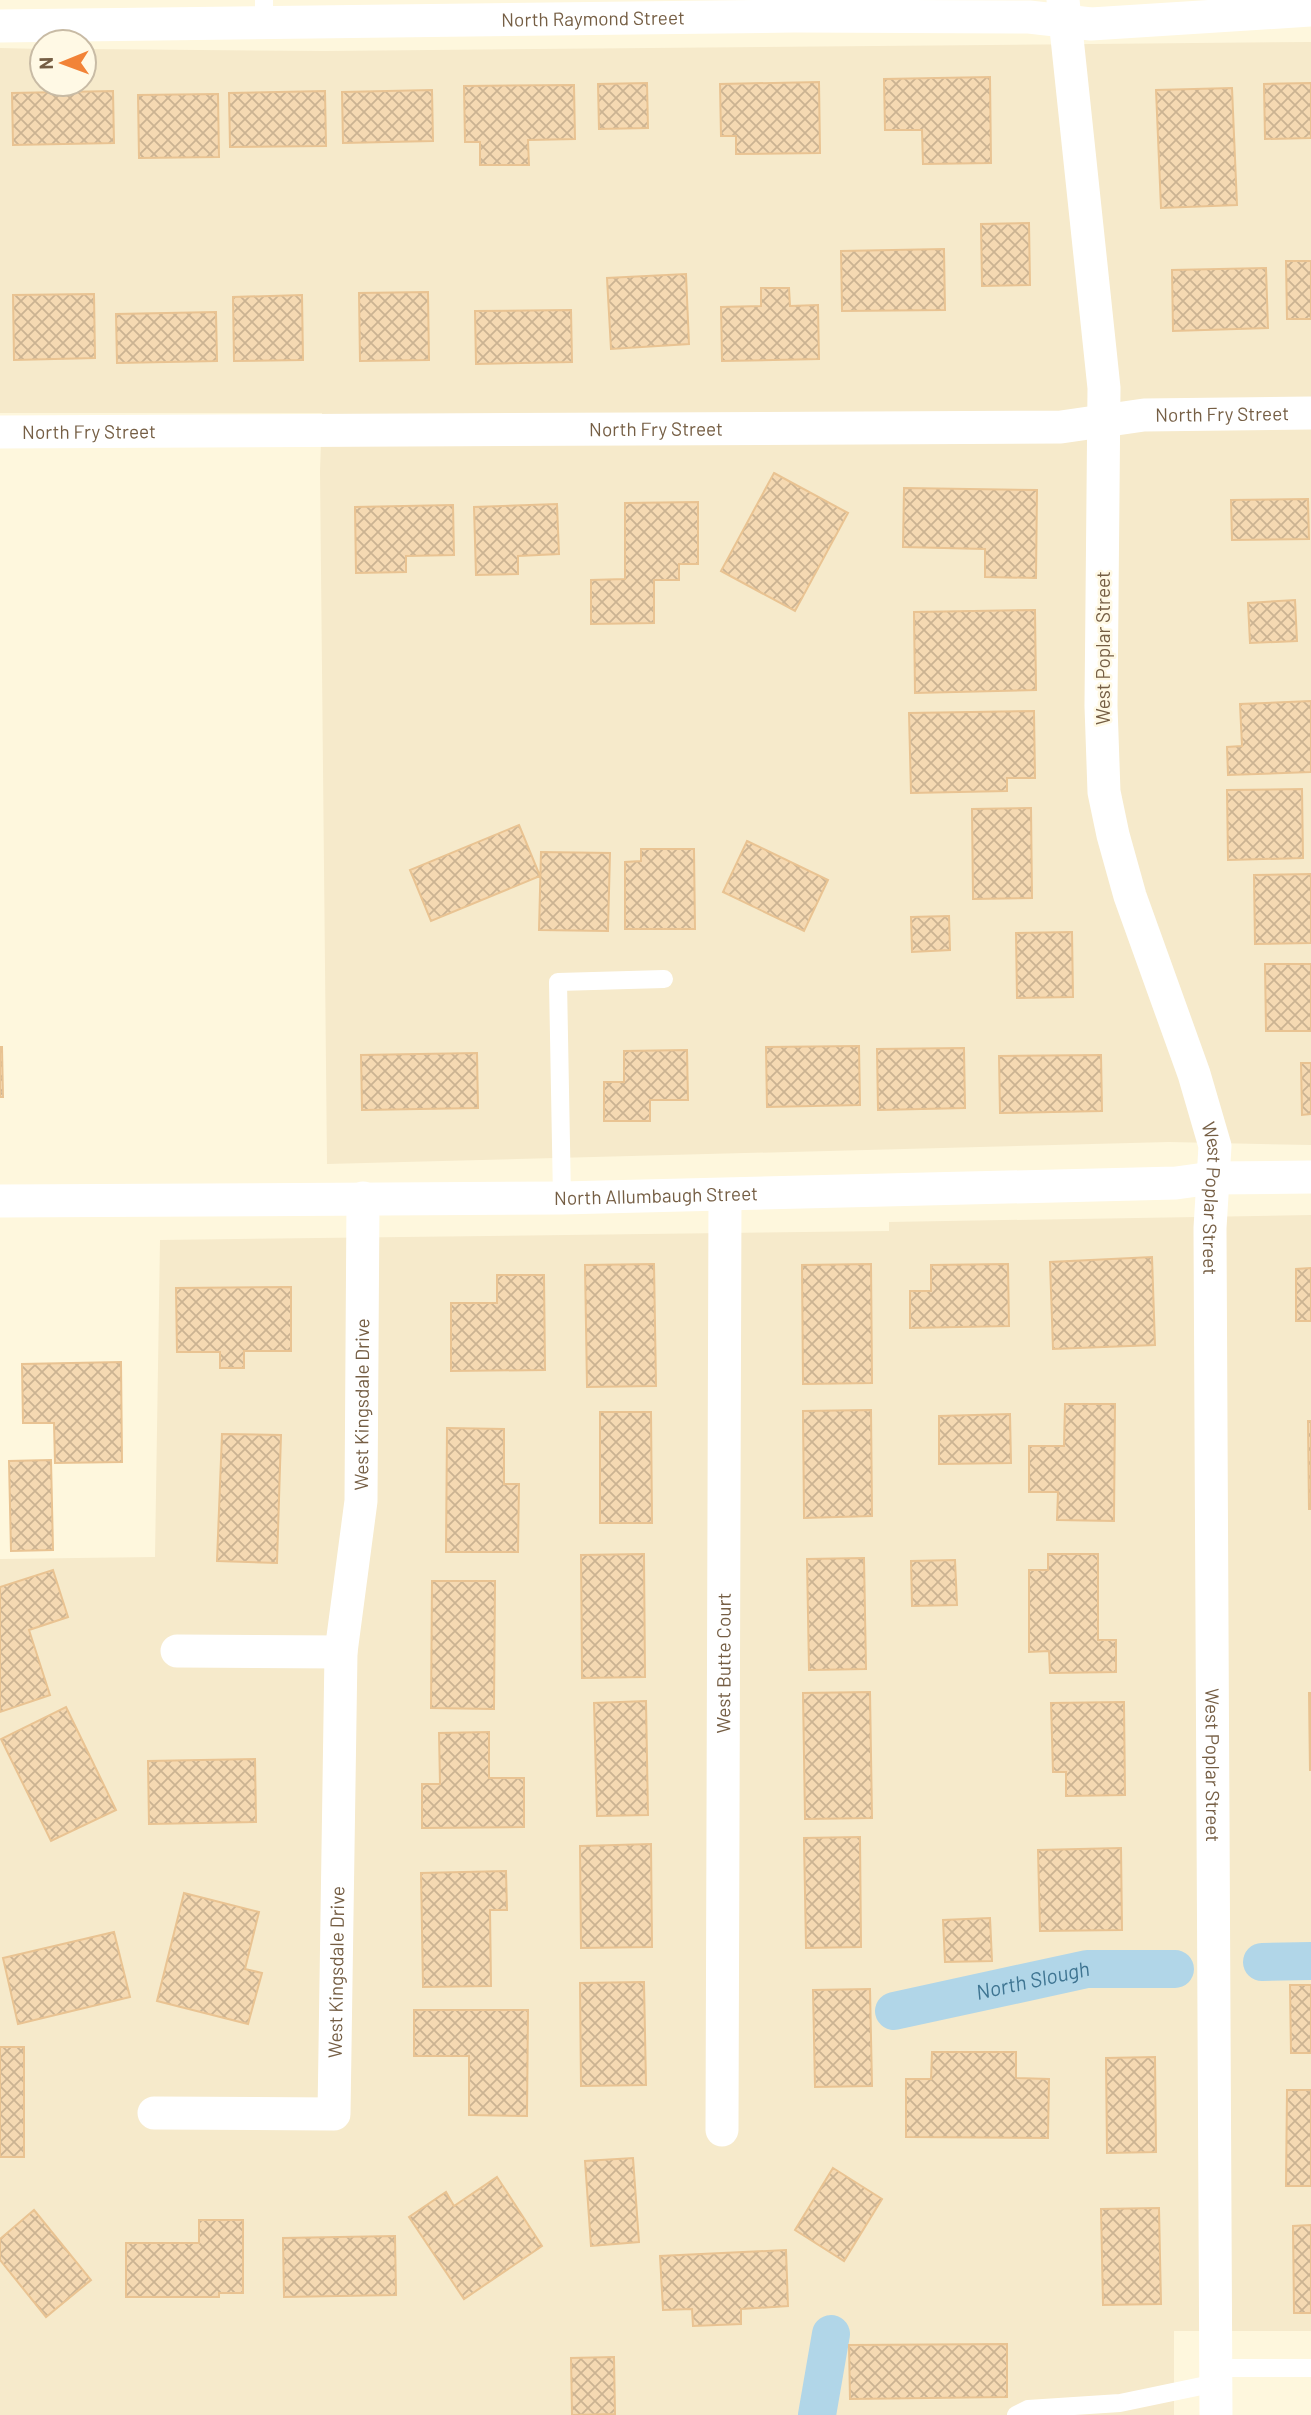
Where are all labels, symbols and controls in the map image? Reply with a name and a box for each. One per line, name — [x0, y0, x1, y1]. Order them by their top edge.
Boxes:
street label: North Raymond Street — [501, 5, 685, 31]
north arrow — [28, 28, 98, 98]
text: N — [34, 57, 57, 70]
street label: North Fry Street — [1155, 401, 1289, 426]
street label: North Fry Street — [589, 417, 723, 440]
street label: North Fry Street — [22, 419, 156, 443]
street label: West Poplar Street — [1091, 571, 1114, 725]
street label: West Poplar Street — [1198, 1119, 1227, 1275]
street label: North Allumbaugh Street — [554, 1181, 758, 1209]
street label: West Kingsdale Drive — [349, 1318, 373, 1491]
street label: West Butte Court — [711, 1592, 735, 1734]
street label: West Poplar Street — [1201, 1688, 1225, 1842]
street label: West Kingsdale Drive — [323, 1886, 348, 2058]
water label: North Slough — [973, 1955, 1092, 2004]

